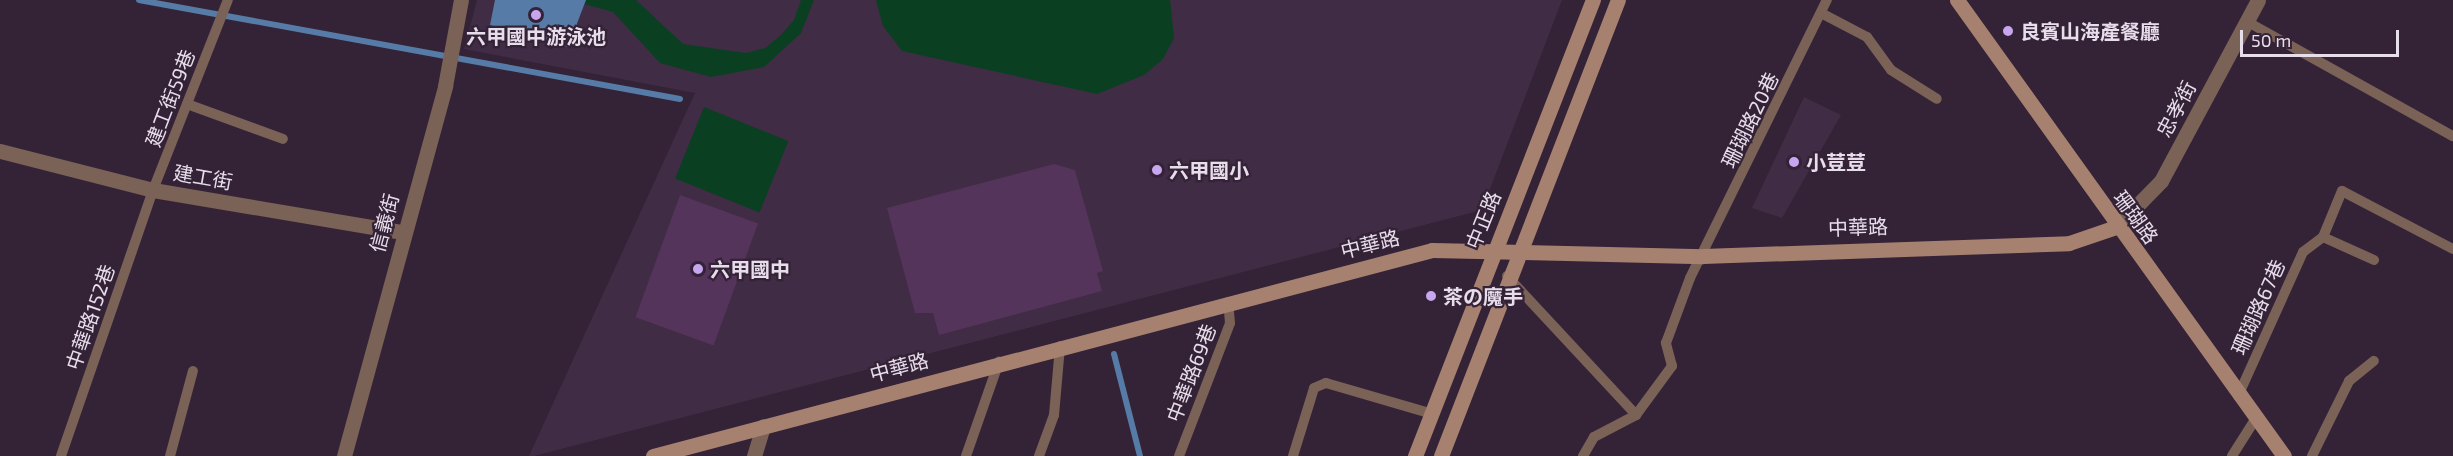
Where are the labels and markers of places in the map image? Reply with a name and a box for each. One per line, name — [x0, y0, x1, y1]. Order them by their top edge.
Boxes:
marker: 六甲國中游泳池 — [529, 8, 543, 22]
place label: 良賓山海產餐廳 — [2020, 19, 2160, 43]
place label: 六甲國中游泳池 — [466, 24, 606, 48]
marker: 良賓山海產餐廳 — [2001, 24, 2015, 38]
place label: 小荳荳 — [1806, 150, 1866, 174]
marker: 小荳荳 — [1787, 155, 1801, 169]
place label: 六甲國小 — [1169, 158, 1249, 182]
marker: 六甲國小 — [1150, 163, 1164, 177]
place label: 六甲國中 — [710, 257, 790, 281]
marker: 六甲國中 — [691, 262, 705, 276]
place label: 茶の魔手 — [1443, 284, 1523, 308]
marker: 茶の魔手 — [1424, 289, 1438, 303]

